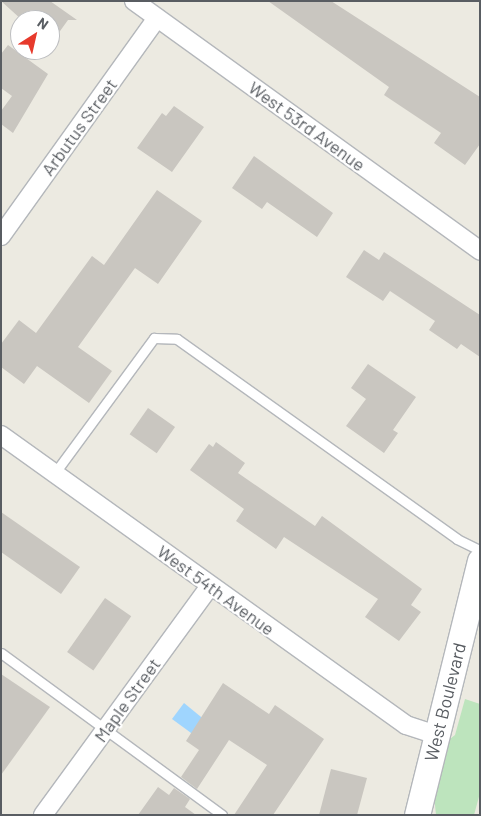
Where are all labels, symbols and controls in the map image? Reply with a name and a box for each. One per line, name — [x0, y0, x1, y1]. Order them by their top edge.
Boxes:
north arrow — [10, 10, 60, 60]
text: N — [35, 13, 52, 33]
street label: Arbutus Street — [37, 74, 121, 180]
street label: West 53rd Avenue — [245, 76, 369, 176]
street label: West 54th Avenue — [153, 540, 279, 640]
street label: West Boulevard — [420, 641, 470, 763]
street label: Maple Street — [89, 654, 165, 746]

